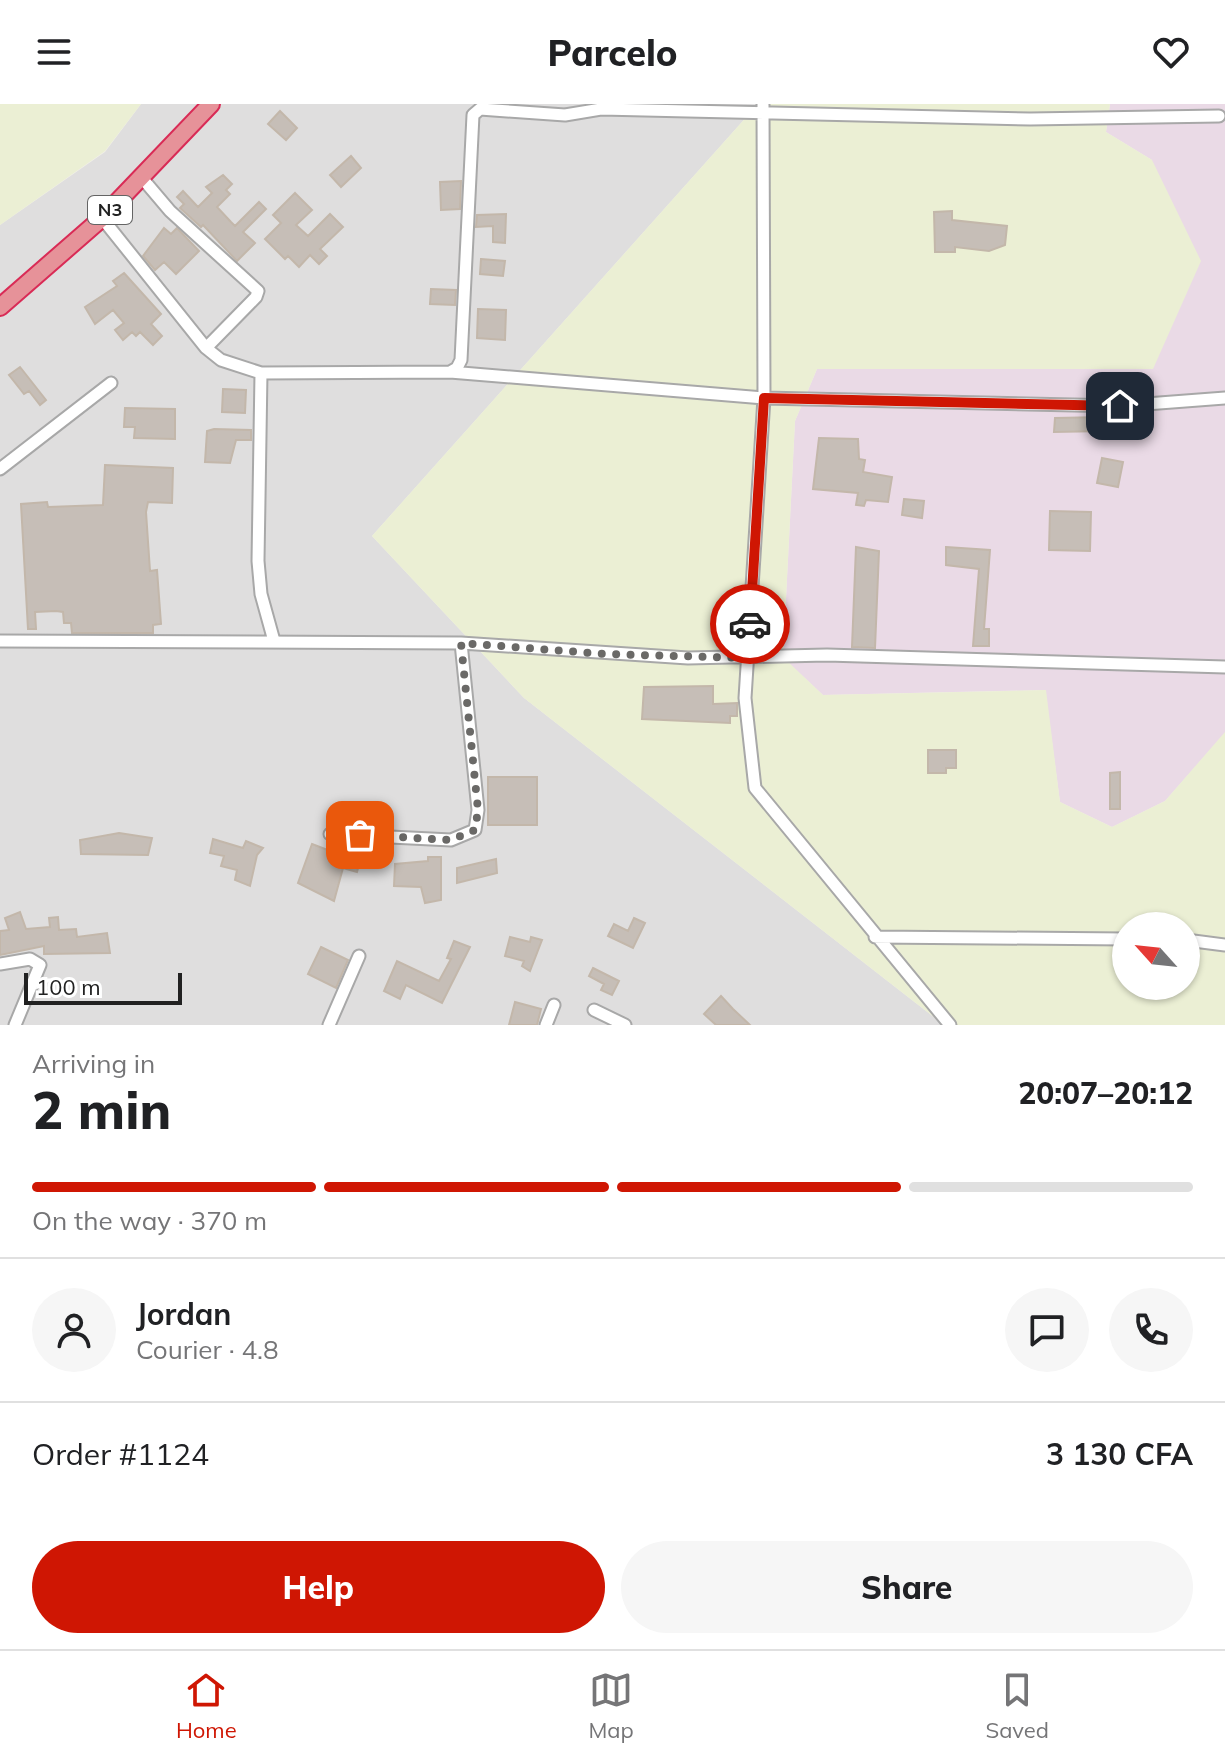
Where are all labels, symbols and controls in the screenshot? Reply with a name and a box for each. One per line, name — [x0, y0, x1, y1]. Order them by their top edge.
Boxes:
icon: menu — [32, 30, 76, 74]
text: Parcelo — [547, 30, 678, 75]
icon: heart — [1149, 30, 1193, 74]
road number: N3 — [88, 196, 132, 224]
pin — [1086, 372, 1154, 440]
icon: home — [1098, 384, 1142, 428]
courier — [710, 584, 790, 664]
icon: car — [728, 602, 772, 646]
pin — [326, 801, 394, 869]
icon: bag — [338, 813, 382, 857]
north arrow — [1112, 912, 1200, 1000]
map controls — [1112, 912, 1200, 1000]
scale bar — [24, 969, 182, 1005]
text: 100 m — [36, 973, 101, 1001]
text: Arriving in — [32, 1047, 155, 1080]
text: 20:07–20:12 — [1018, 1074, 1193, 1112]
text: 2 min — [32, 1077, 171, 1142]
text: On the way · 370 m — [32, 1204, 267, 1237]
button: person — [32, 1288, 116, 1372]
button: chat — [1005, 1288, 1089, 1372]
button: phone — [1109, 1288, 1193, 1372]
text: Jordan — [136, 1295, 231, 1333]
text: Courier · 4.8 — [136, 1333, 279, 1366]
text: Order #1124 — [32, 1435, 209, 1473]
text: 3 130 CFA — [1046, 1435, 1193, 1473]
button: Help — [32, 1541, 605, 1633]
button: Share — [621, 1541, 1193, 1633]
tab: Home — [176, 1668, 237, 1744]
tab: Map — [588, 1668, 634, 1744]
tab: Saved — [986, 1668, 1049, 1744]

